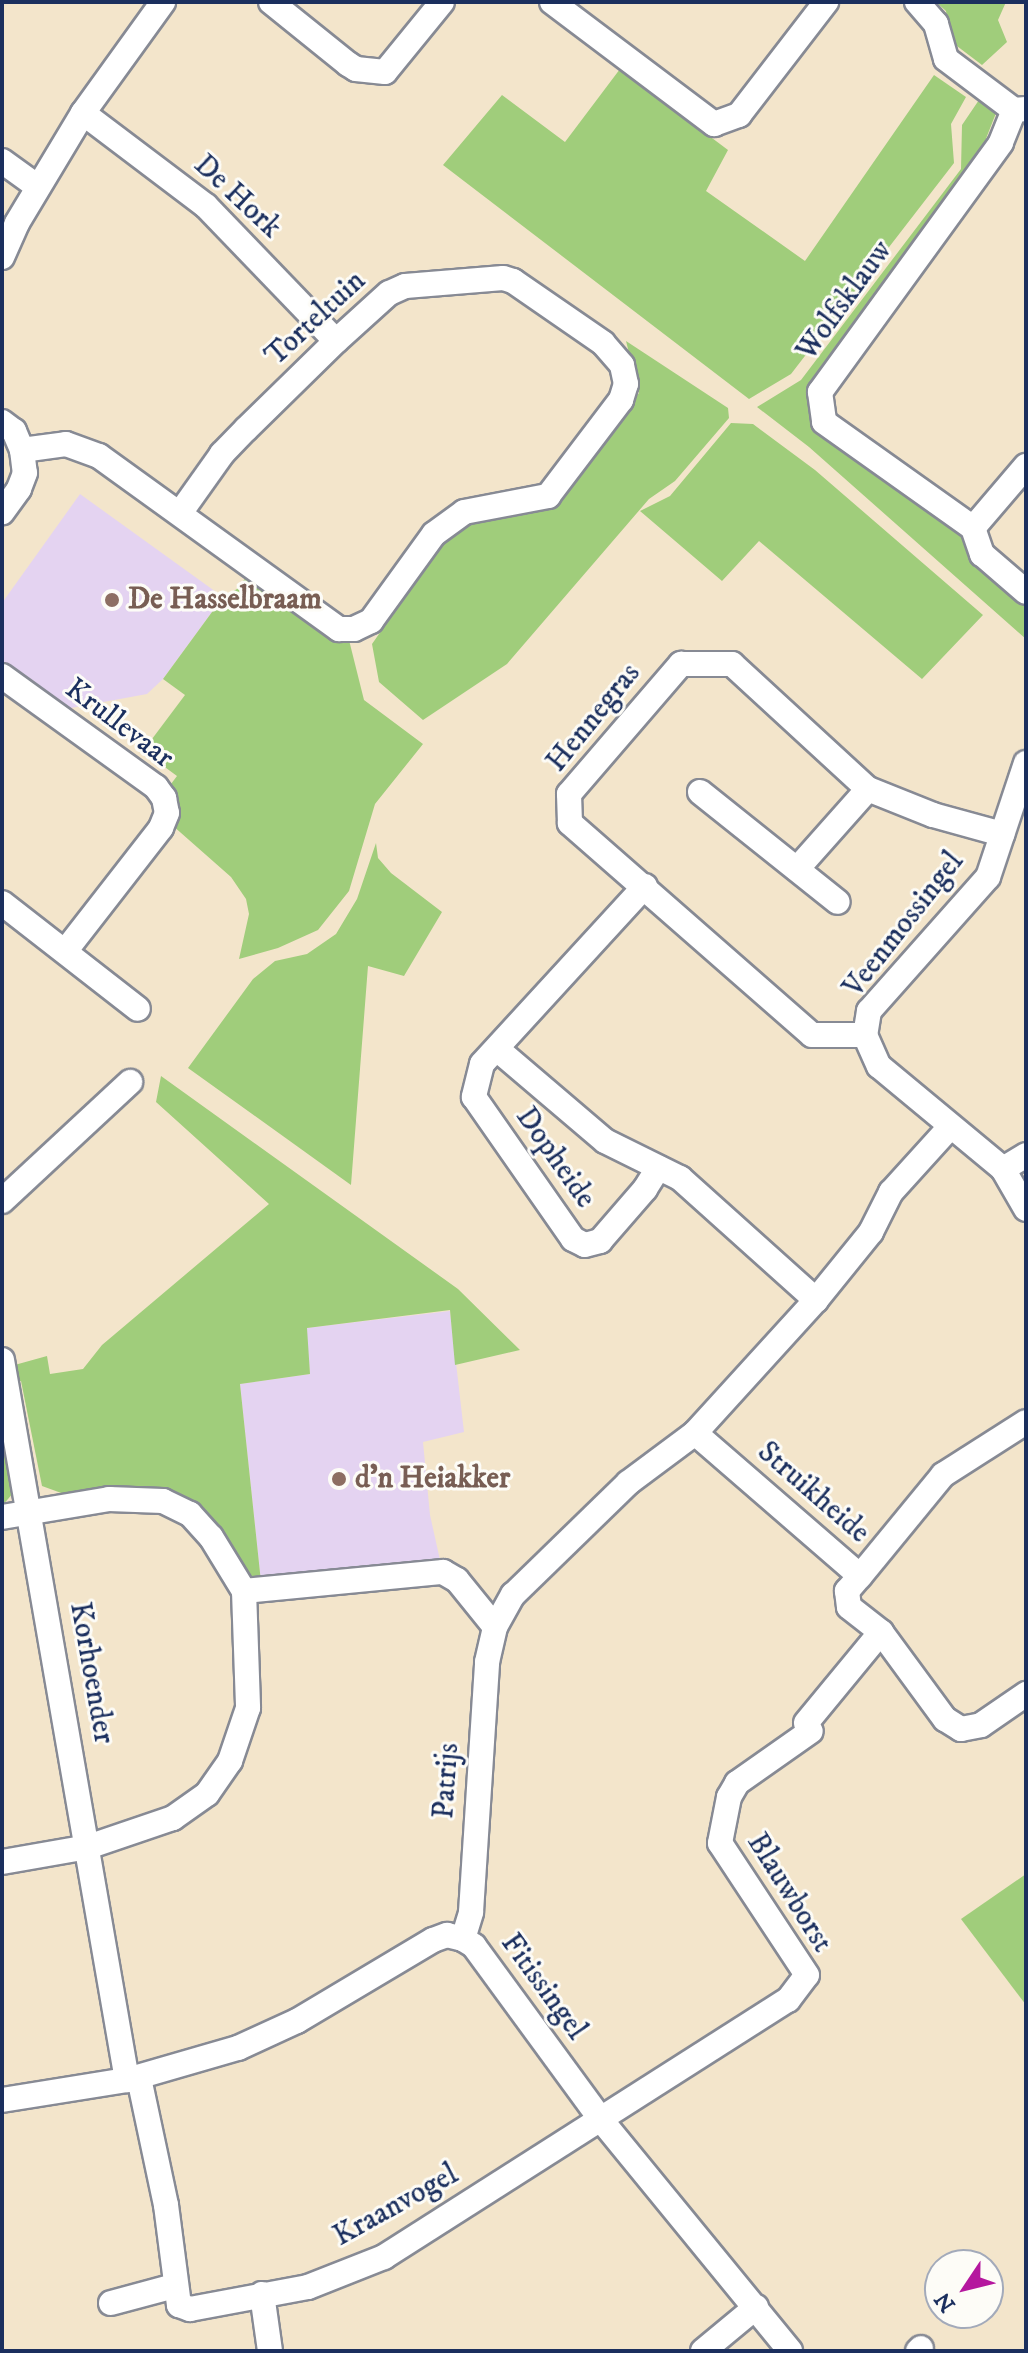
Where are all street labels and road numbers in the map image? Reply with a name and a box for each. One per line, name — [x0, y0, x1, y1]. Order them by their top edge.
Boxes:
street label: De Hork — [186, 148, 288, 246]
street label: Wolfsklauw — [790, 234, 900, 368]
street label: Torteltuin — [259, 264, 373, 374]
street label: Hennegras — [539, 656, 649, 780]
street label: Krullevaar — [57, 671, 181, 777]
street label: Veenmossingel — [836, 845, 972, 1005]
street label: Dopheide — [507, 1101, 603, 1215]
street label: Struikheide — [750, 1435, 876, 1551]
street label: Korhoender — [61, 1599, 121, 1747]
street label: Patrijs — [426, 1742, 468, 1820]
street label: Blauwborst — [738, 1827, 840, 1959]
street label: Fitissingel — [492, 1927, 594, 2047]
street label: Kraanvogel — [327, 2157, 465, 2255]

